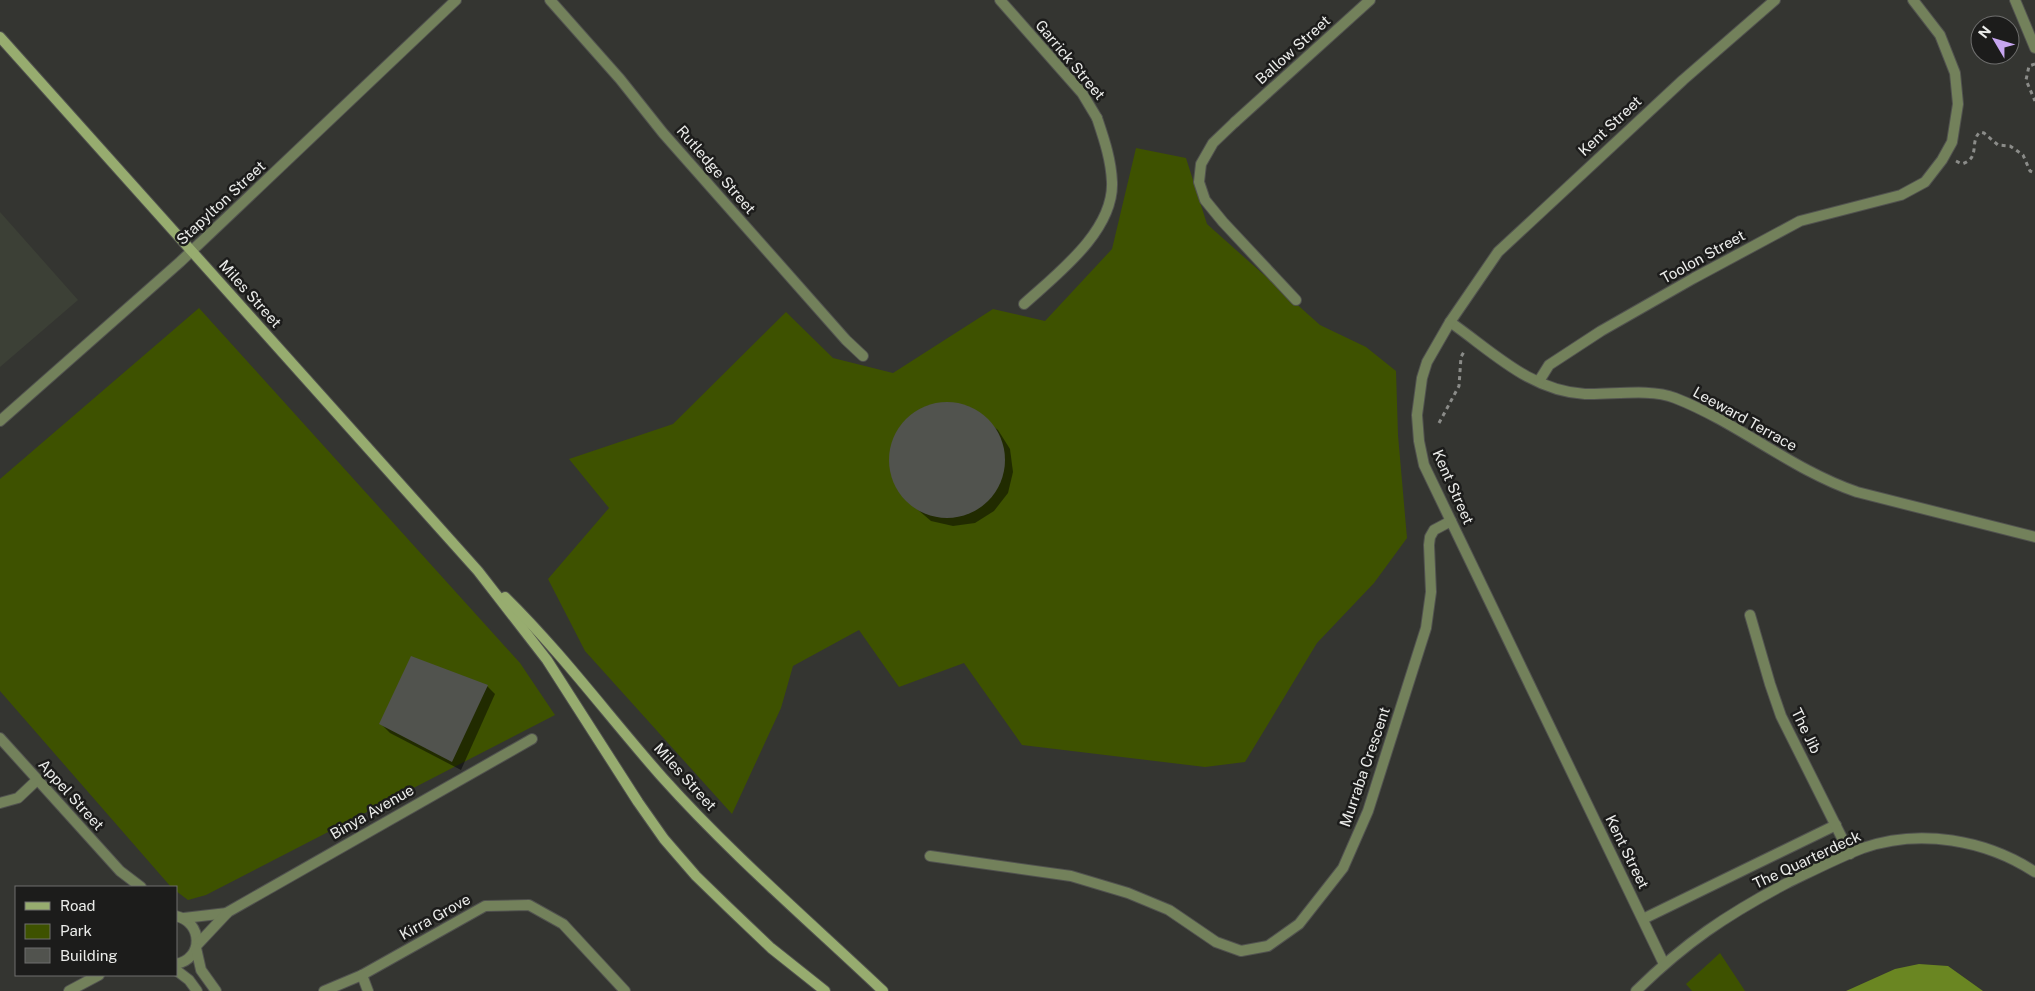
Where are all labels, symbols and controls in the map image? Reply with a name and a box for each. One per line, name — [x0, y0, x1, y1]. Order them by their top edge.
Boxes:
street label: Ballow Street — [1252, 12, 1334, 88]
north arrow — [1970, 15, 2020, 65]
street label: Garrick Street — [1032, 16, 1109, 103]
text: N — [1975, 23, 1994, 41]
street label: Kent Street — [1575, 92, 1645, 159]
street label: Rutledge Street — [674, 122, 759, 217]
street label: Stapylton Street — [173, 157, 269, 248]
street label: Toolon Street — [1658, 226, 1748, 287]
street label: Miles Street — [216, 256, 285, 331]
street label: Leeward Terrace — [1690, 383, 1800, 454]
street label: Kent Street — [1429, 447, 1478, 527]
street label: Murraba Crescent — [1336, 705, 1393, 829]
street label: The Jib — [1788, 705, 1825, 756]
street label: Miles Street — [651, 739, 720, 814]
street label: Appel Street — [35, 756, 108, 834]
street label: Binya Avenue — [327, 781, 417, 842]
street label: Kent Street — [1602, 812, 1653, 892]
street label: The Quarterdeck — [1750, 827, 1864, 892]
legend — [15, 886, 178, 976]
street label: Kirra Grove — [396, 890, 473, 943]
text: Road — [60, 897, 96, 914]
text: Park — [60, 922, 92, 939]
text: Building — [60, 947, 118, 964]

